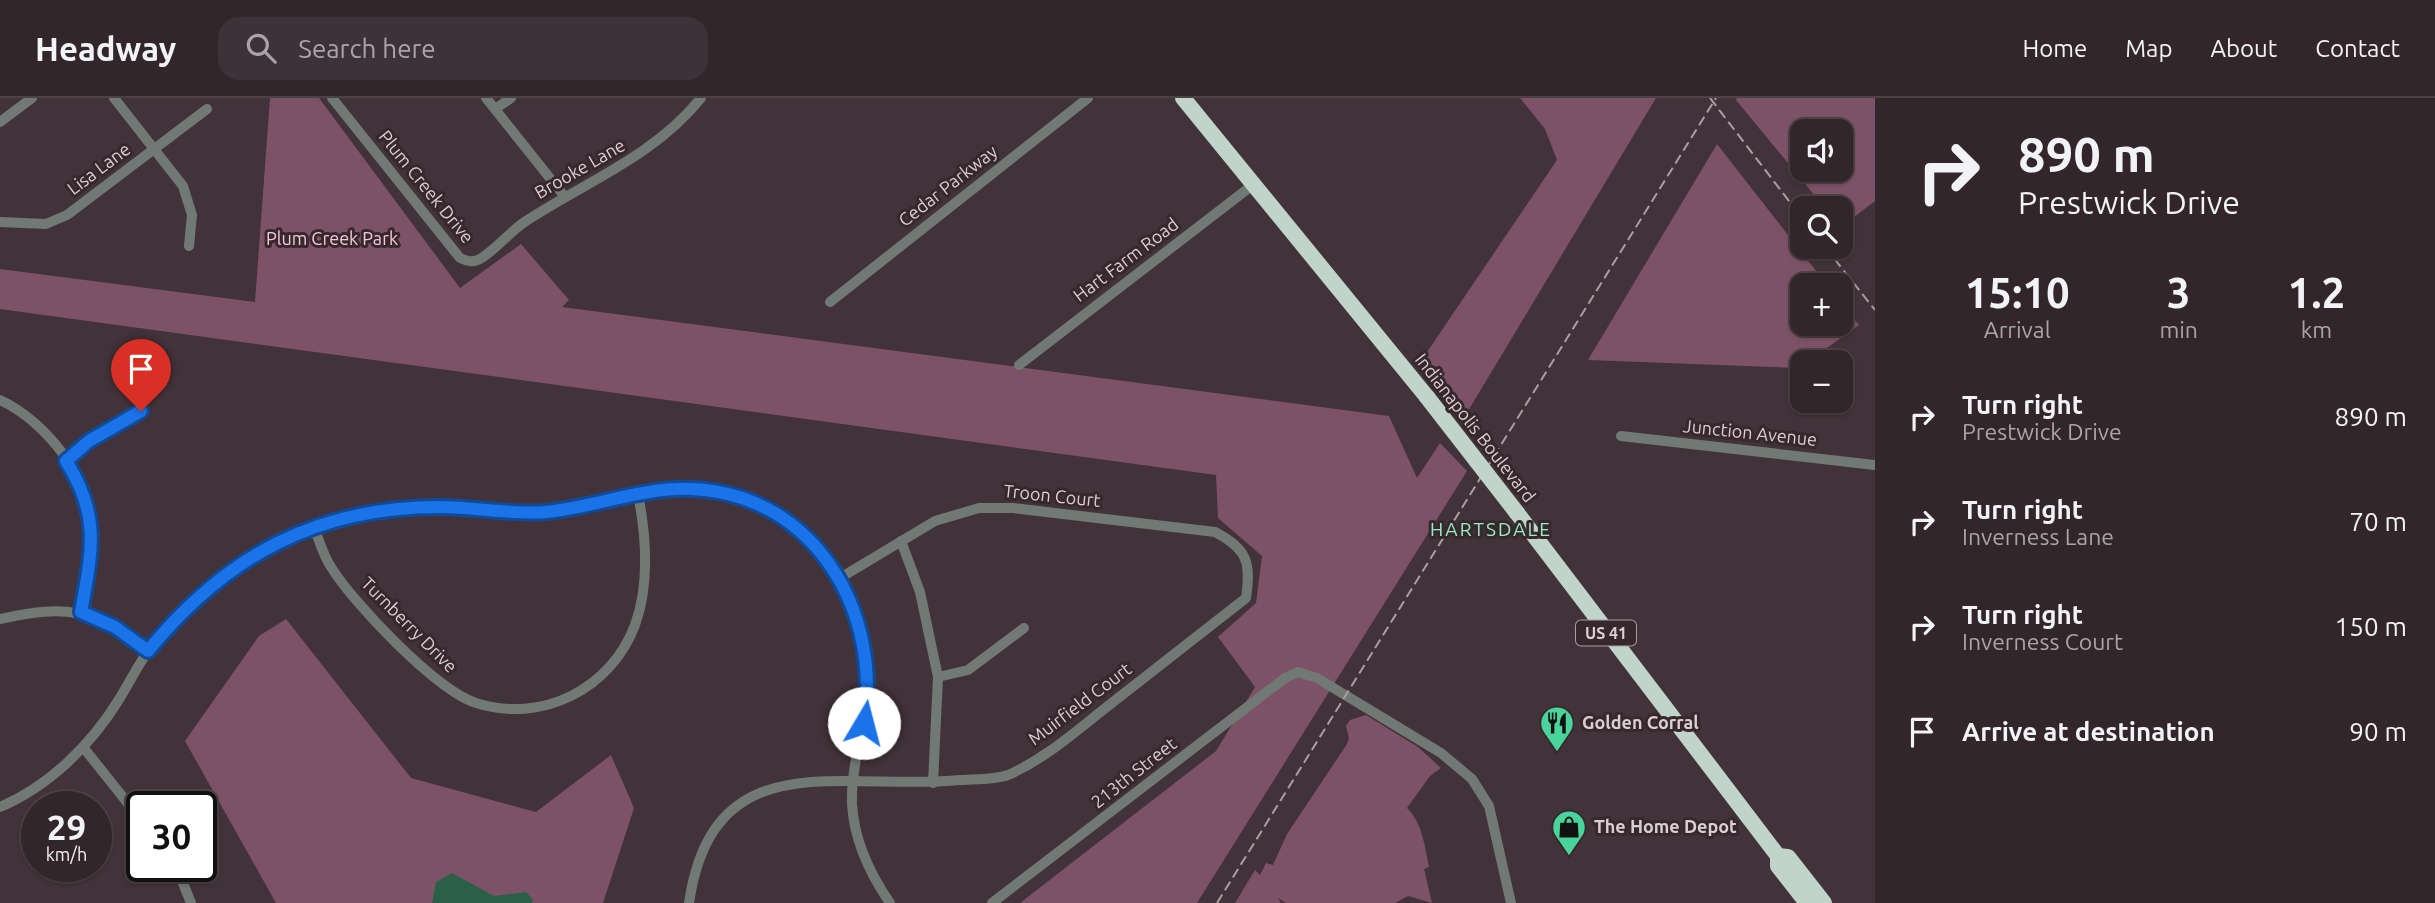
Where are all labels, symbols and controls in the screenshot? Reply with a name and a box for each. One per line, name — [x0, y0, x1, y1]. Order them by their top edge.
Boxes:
search box — [218, 17, 708, 80]
icon: search — [242, 29, 280, 67]
text: Headway — [35, 30, 176, 67]
text: Search here — [298, 34, 436, 63]
text: Home — [2022, 35, 2087, 62]
text: Map — [2125, 35, 2172, 62]
text: About — [2210, 35, 2277, 62]
text: Contact — [2315, 35, 2400, 62]
map controls — [1790, 119, 1853, 413]
button: sound — [1790, 119, 1853, 182]
street label: Plum Creek Drive — [375, 126, 478, 247]
icon: right — [1903, 126, 1994, 217]
text: 890 m — [2018, 126, 2155, 181]
street label: Brooke Lane — [531, 134, 628, 202]
street label: Lisa Lane — [63, 138, 134, 198]
street label: Cedar Parkway — [894, 140, 1001, 230]
text: Prestwick Drive — [2018, 184, 2240, 220]
button: search — [1790, 196, 1853, 259]
street label: Hart Farm Road — [1069, 213, 1182, 305]
park label: Plum Creek Park — [266, 228, 398, 248]
text: 15:10 — [1965, 269, 2070, 316]
text: 3 — [2167, 269, 2191, 316]
text: 1.2 — [2288, 269, 2345, 316]
button: + — [1790, 273, 1853, 336]
text: Arrival — [1984, 317, 2051, 342]
text: min — [2159, 317, 2198, 342]
text: km — [2301, 317, 2332, 342]
pin — [111, 339, 171, 411]
street label: Indianapolis Boulevard — [1412, 349, 1540, 506]
icon: arrive — [122, 350, 160, 388]
button: − — [1790, 350, 1853, 413]
text: Turn right — [1962, 390, 2083, 419]
icon: right — [1903, 398, 1941, 436]
text: 890 m — [2335, 402, 2407, 431]
street label: Junction Avenue — [1682, 415, 1818, 449]
text: Prestwick Drive — [1962, 419, 2122, 444]
street label: Troon Court — [1003, 480, 1102, 510]
text: Turn right — [1962, 495, 2083, 524]
icon: right — [1903, 503, 1941, 541]
text: 70 m — [2349, 507, 2407, 536]
district label: HARTSDALE — [1430, 518, 1552, 540]
text: Inverness Lane — [1962, 524, 2114, 549]
street label: Turnberry Drive — [358, 572, 462, 676]
text: Turn right — [1962, 600, 2083, 629]
icon: right — [1903, 608, 1941, 646]
text: 150 m — [2335, 612, 2407, 641]
road number: US 41 — [1576, 620, 1636, 646]
text: Inverness Court — [1962, 629, 2123, 654]
street label: Muirfield Court — [1024, 658, 1135, 748]
position arrow — [827, 686, 901, 760]
restaurant icon: Golden Corral — [1538, 704, 1576, 753]
place label: Golden Corral — [1582, 712, 1699, 732]
icon: arrive — [1903, 713, 1941, 751]
text: Arrive at destination — [1962, 717, 2215, 746]
text: 90 m — [2349, 717, 2407, 746]
street label: 213th Street — [1087, 733, 1180, 812]
speed limit sign: 30 — [126, 791, 217, 882]
text: 29 — [47, 807, 86, 847]
shop icon: The Home Depot — [1550, 808, 1588, 857]
place label: The Home Depot — [1594, 816, 1737, 836]
text: km/h — [46, 844, 87, 864]

